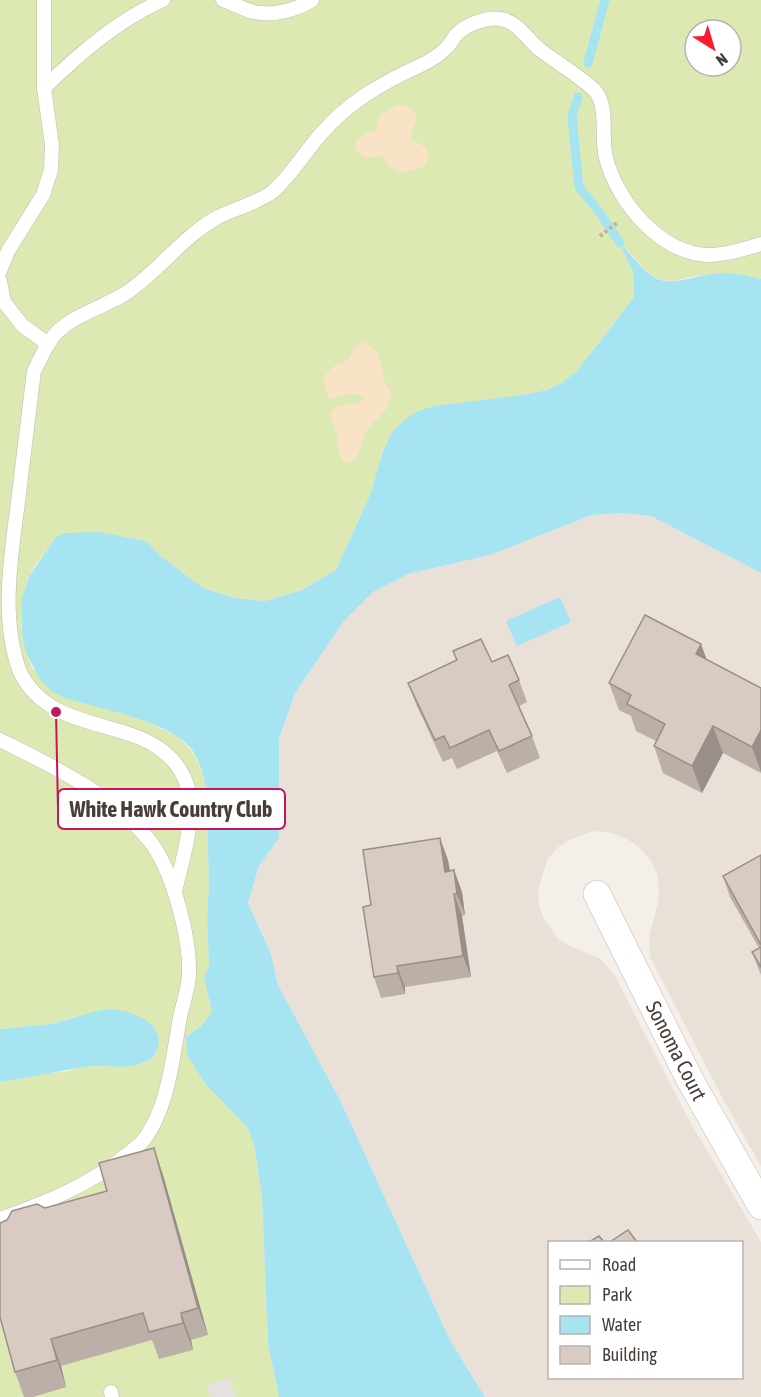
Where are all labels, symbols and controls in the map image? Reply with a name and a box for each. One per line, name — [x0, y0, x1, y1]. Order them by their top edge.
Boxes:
north arrow — [683, 18, 743, 78]
text: N — [713, 50, 731, 70]
callout: White Hawk Country Club — [58, 789, 285, 829]
text: White Hawk Country Club — [69, 796, 272, 822]
street label: Sonoma Court — [642, 997, 712, 1104]
legend — [548, 1241, 743, 1379]
text: Road — [602, 1254, 636, 1275]
text: Park — [602, 1284, 632, 1305]
text: Water — [602, 1314, 642, 1335]
text: Building — [602, 1344, 657, 1365]

